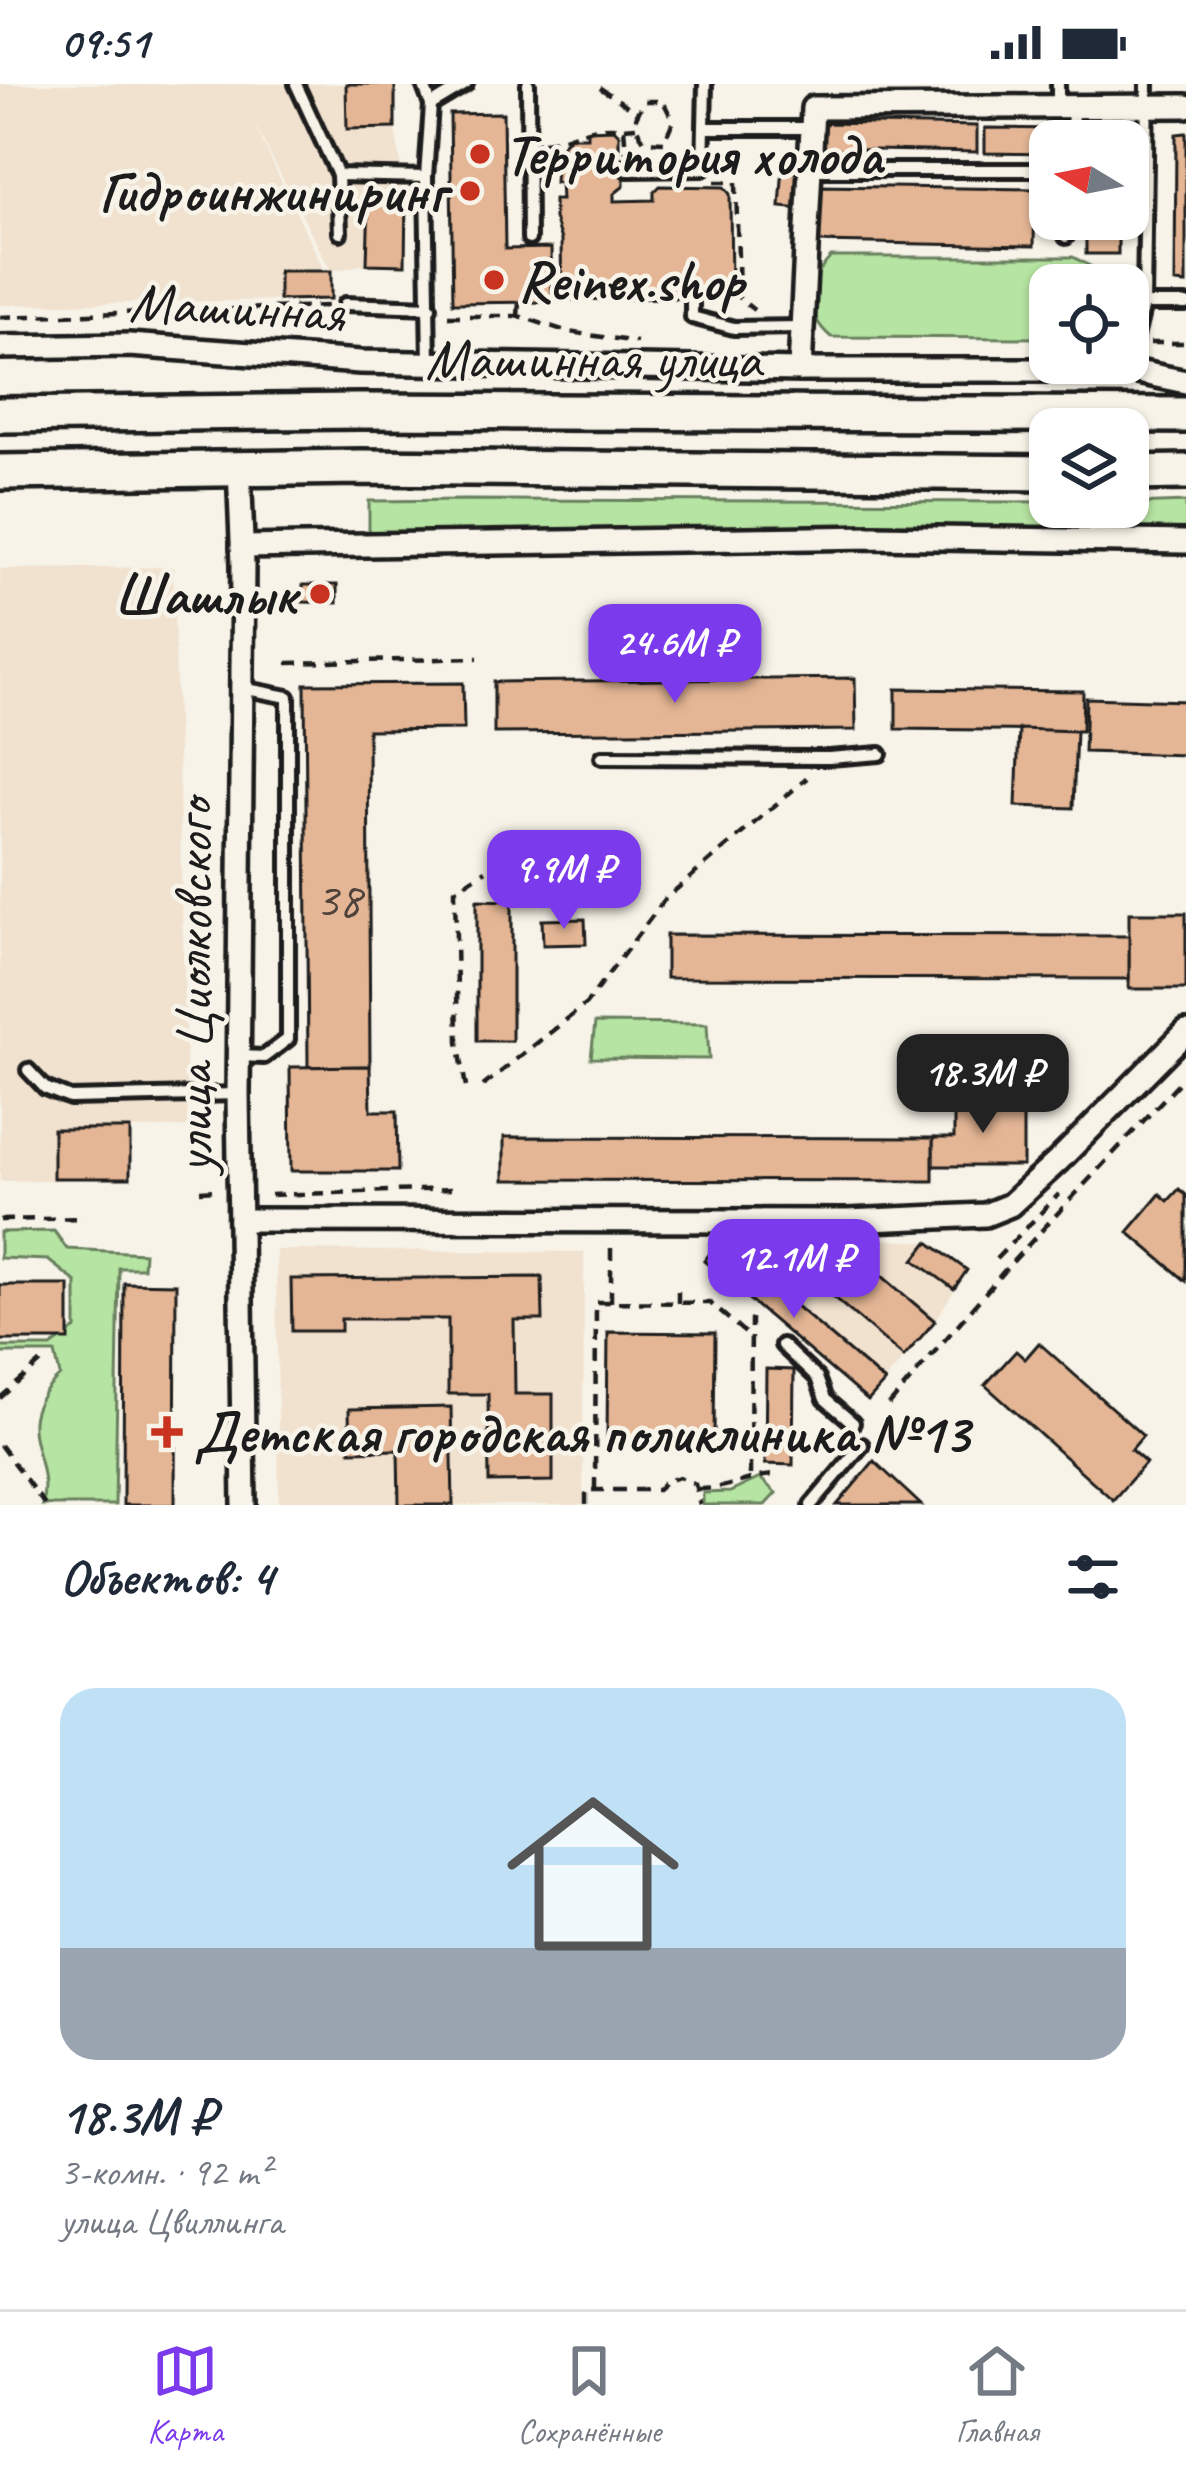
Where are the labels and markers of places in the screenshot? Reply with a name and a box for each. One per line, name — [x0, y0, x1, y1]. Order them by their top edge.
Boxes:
place label: Территория холода — [504, 119, 886, 191]
marker: Территория холода — [467, 141, 493, 167]
place label: Гидроинжиниринг — [99, 156, 454, 228]
marker: Гидроинжиниринг — [457, 178, 483, 204]
place label: Reinex.shop — [518, 245, 748, 317]
marker: Reinex.shop — [481, 267, 507, 293]
place label: Шашлык — [114, 559, 301, 631]
marker: Шашлык — [307, 581, 333, 607]
pin: 24.6M ₽ — [564, 604, 786, 706]
pin: 9.9M ₽ — [466, 830, 662, 932]
pin: 18.3M ₽ — [872, 1034, 1094, 1136]
pin: 12.1M ₽ — [683, 1219, 905, 1321]
place label: Детская городская поликлиника №13 — [194, 1397, 974, 1469]
marker: Детская городская поликлиника №13 — [151, 1416, 183, 1448]

